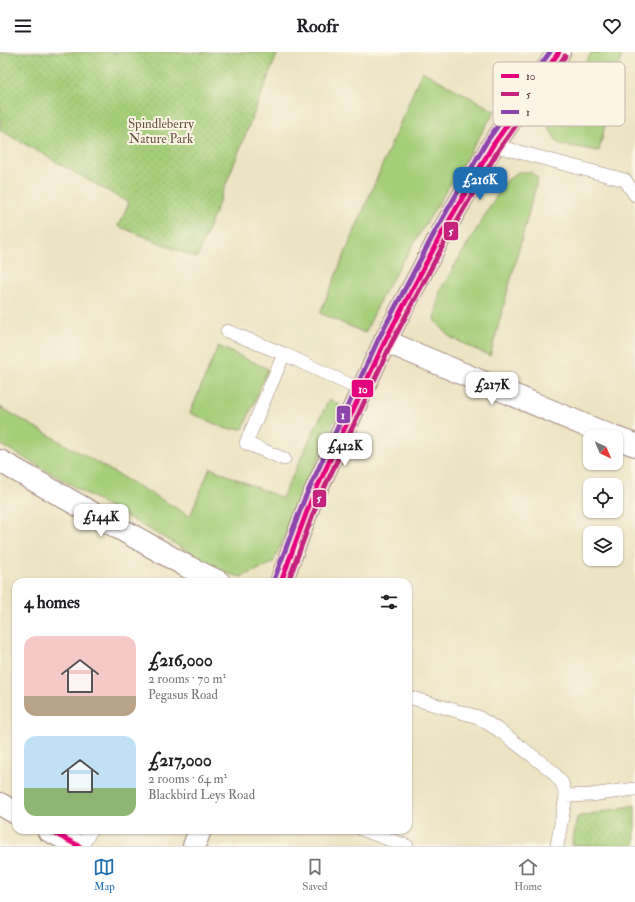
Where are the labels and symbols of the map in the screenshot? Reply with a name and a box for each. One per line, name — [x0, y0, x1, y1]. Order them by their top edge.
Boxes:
legend — [493, 62, 625, 126]
text: 10 — [526, 70, 536, 83]
text: 5 — [526, 88, 531, 101]
text: 1 — [526, 106, 530, 119]
park label: Spindleberry Nature Park — [128, 116, 194, 147]
pin: £216K — [452, 167, 508, 201]
line badge: 5 — [443, 221, 459, 241]
text: 5 — [449, 225, 454, 238]
pin: £217K — [464, 372, 520, 406]
line badge: 10 — [351, 379, 374, 398]
text: 10 — [358, 383, 368, 396]
line badge: 1 — [336, 405, 351, 424]
text: 1 — [341, 409, 345, 422]
north arrow — [583, 430, 623, 470]
pin: £412K — [317, 433, 373, 467]
line badge: 5 — [312, 489, 327, 508]
text: 5 — [317, 492, 322, 505]
pin: £144K — [73, 504, 129, 538]

